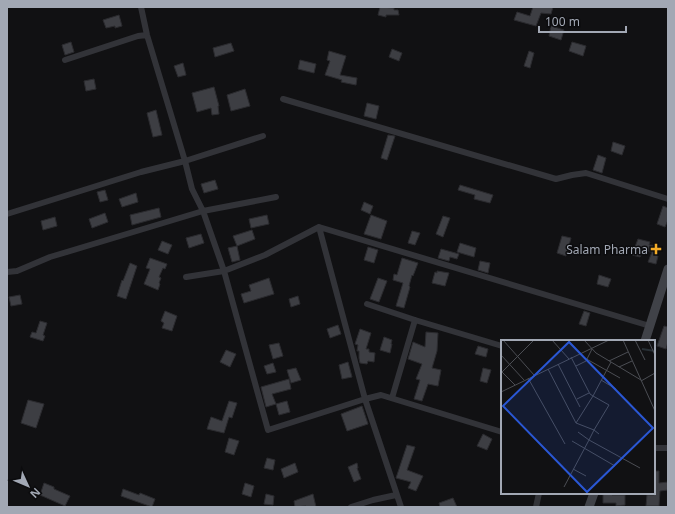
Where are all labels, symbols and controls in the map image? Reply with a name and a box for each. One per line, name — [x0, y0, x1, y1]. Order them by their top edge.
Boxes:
scale bar — [539, 8, 626, 34]
text: 100 m — [545, 13, 580, 30]
place label: Salam Pharma — [566, 241, 648, 258]
marker: Salam Pharma — [651, 244, 661, 254]
inset map — [501, 340, 655, 494]
north arrow — [8, 466, 48, 506]
text: N — [27, 485, 44, 502]

